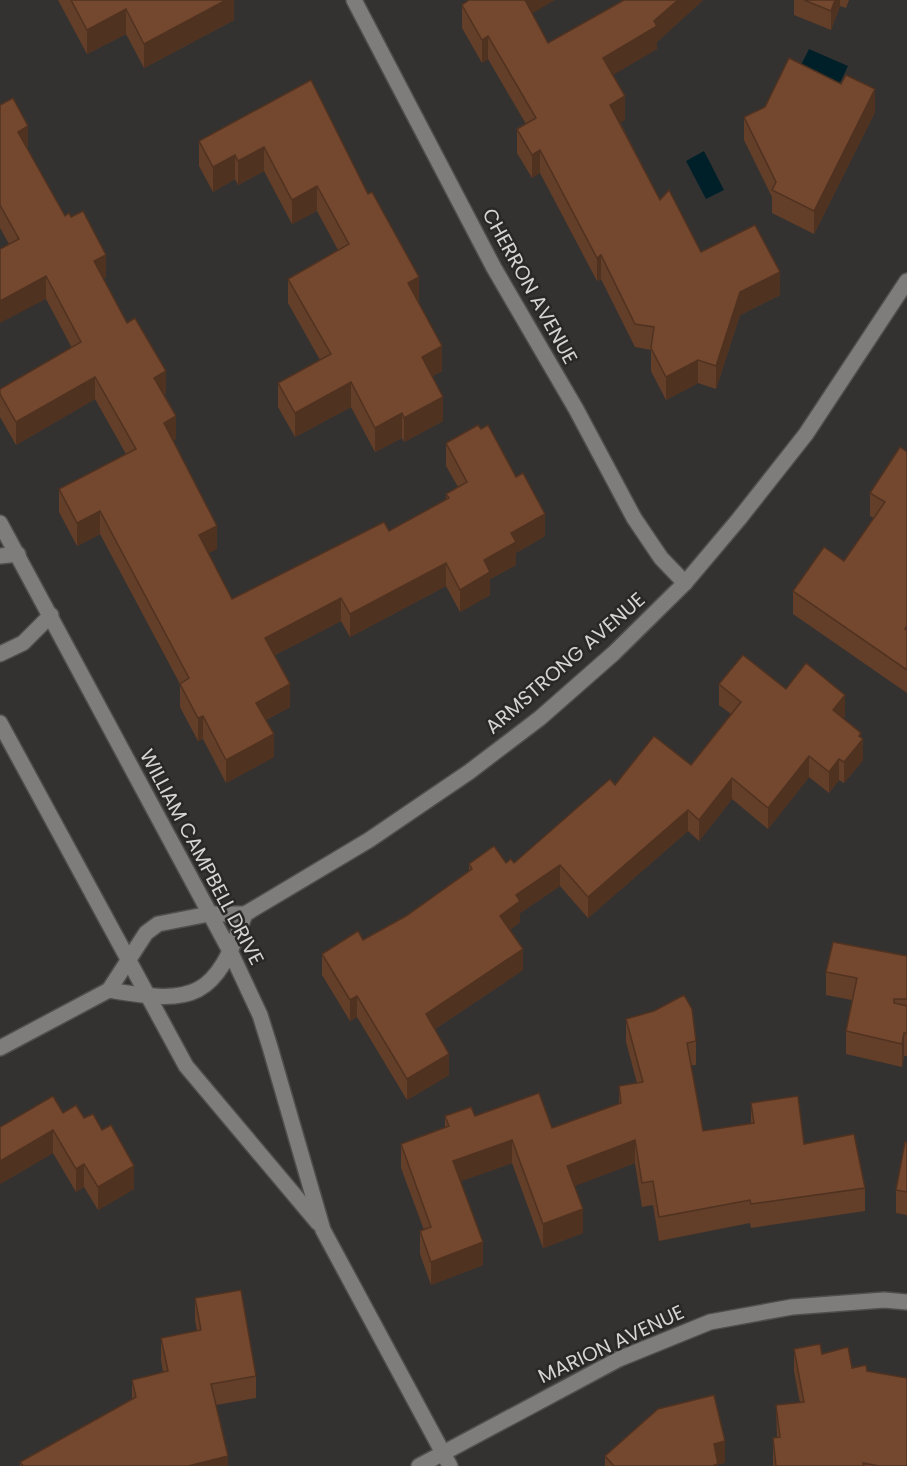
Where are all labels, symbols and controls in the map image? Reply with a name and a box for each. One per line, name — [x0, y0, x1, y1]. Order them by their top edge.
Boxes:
street label: CHERRON AVENUE — [476, 203, 584, 369]
street label: ARMSTRONG AVENUE — [479, 586, 651, 740]
street label: WILLIAM CAMPBELL DRIVE — [133, 744, 271, 970]
street label: MARION AVENUE — [533, 1298, 689, 1390]

